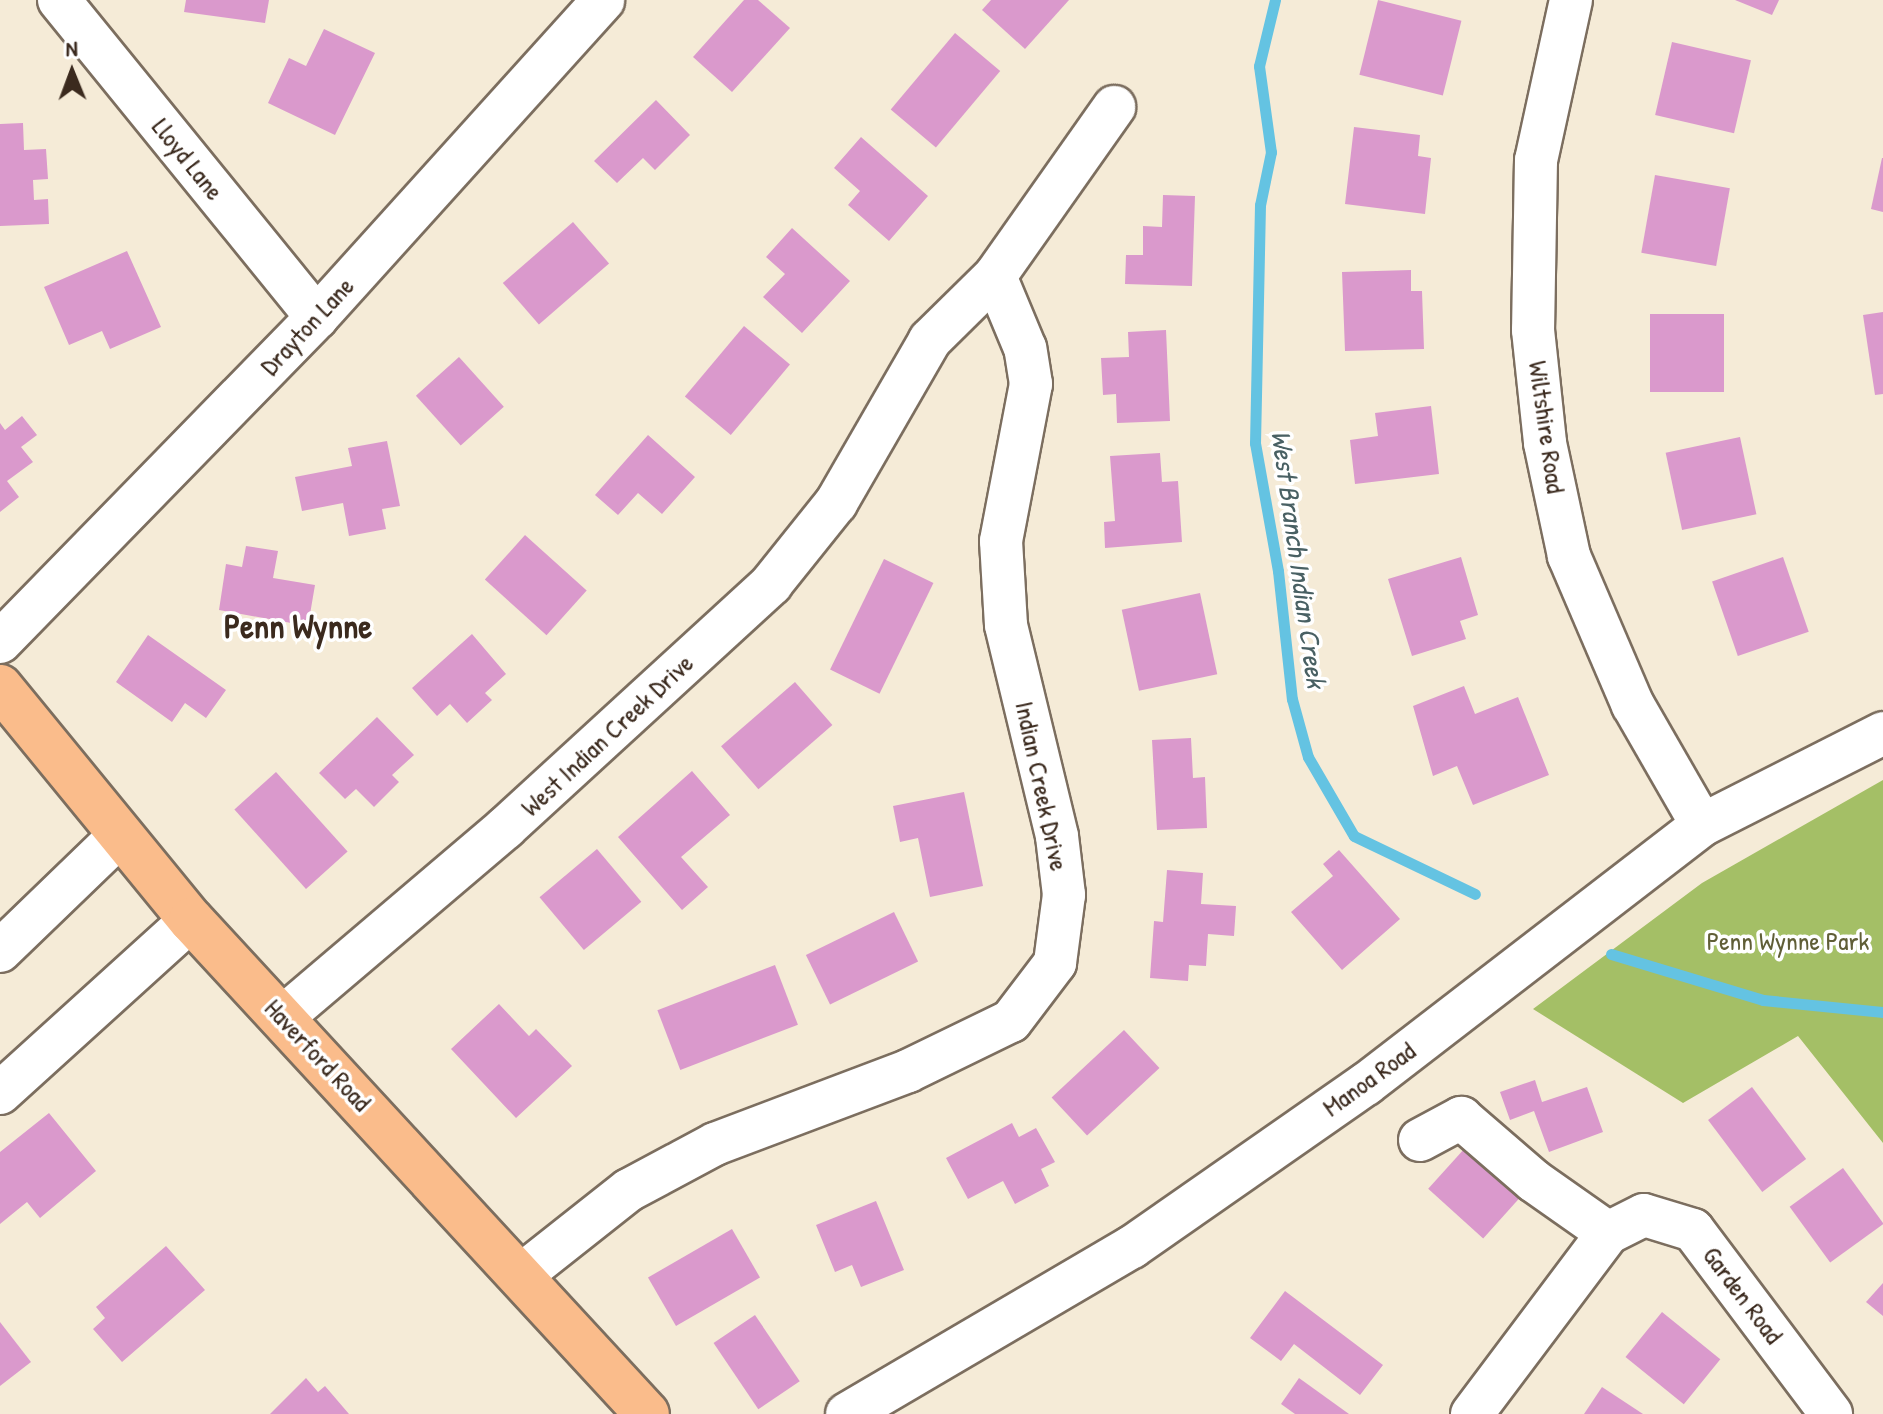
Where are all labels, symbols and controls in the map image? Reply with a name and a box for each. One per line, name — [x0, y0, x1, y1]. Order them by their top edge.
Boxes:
north arrow — [32, 32, 112, 112]
text: N — [65, 33, 78, 63]
street label: Lloyd Lane — [146, 112, 230, 206]
street label: Drayton Lane — [254, 271, 360, 381]
street label: Wiltshire Road — [1522, 359, 1572, 495]
water label: West Branch Indian Creek — [1264, 428, 1334, 690]
district label: Penn Wynne — [224, 607, 372, 647]
street label: West Indian Creek Drive — [515, 647, 699, 823]
street label: Indian Creek Drive — [1009, 698, 1075, 874]
park label: Penn Wynne Park — [1707, 925, 1869, 957]
street label: Haverford Road — [258, 993, 378, 1117]
street label: Manoa Road — [1317, 1035, 1421, 1123]
street label: Garden Road — [1696, 1240, 1790, 1350]

